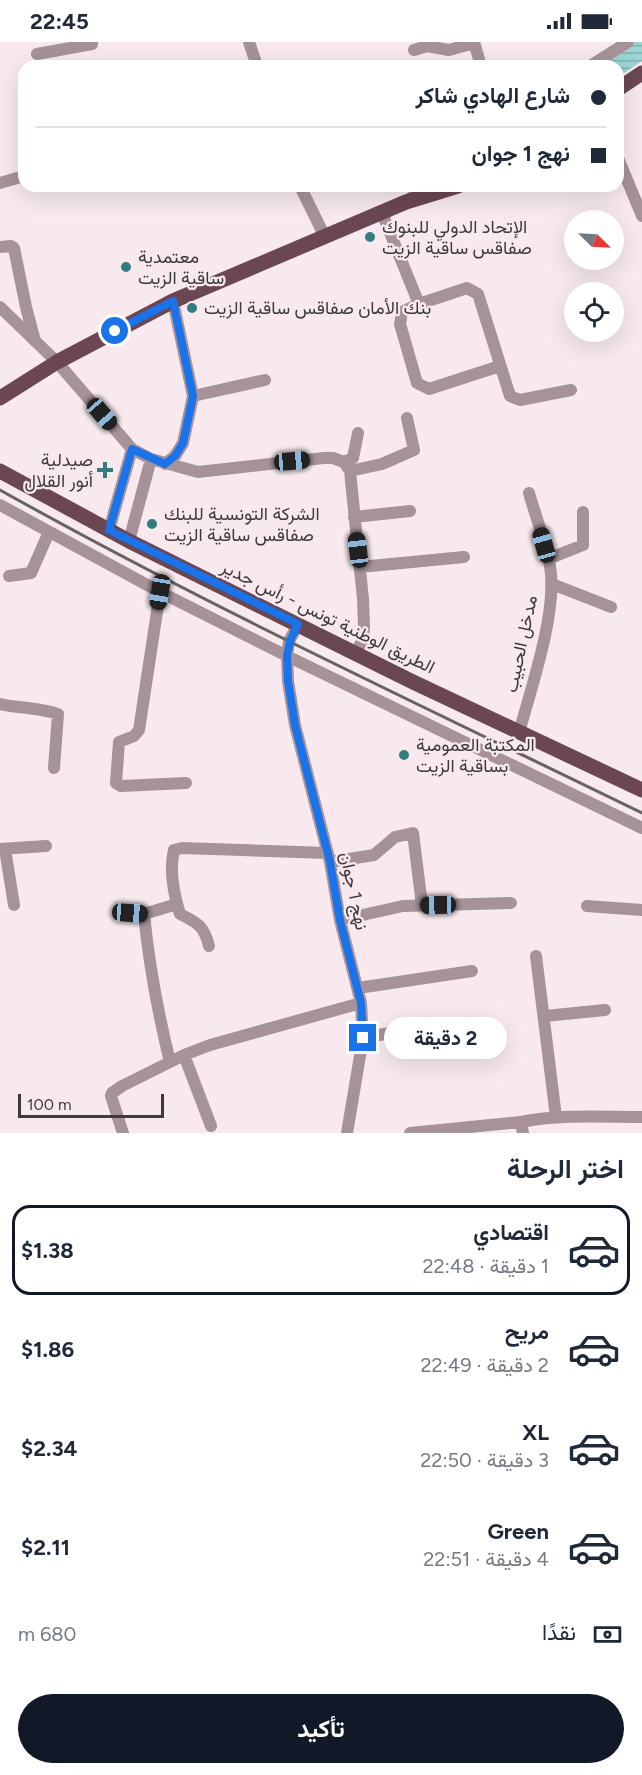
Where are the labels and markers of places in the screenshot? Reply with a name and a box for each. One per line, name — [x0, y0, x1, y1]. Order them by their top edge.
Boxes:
place label: الإتحاد الدولي للبنوك صفاقس ساقية الزيت — [382, 216, 532, 259]
marker: الإتحاد الدولي للبنوك صفاقس ساقية الزيت — [363, 230, 377, 244]
place label: معتمدية ساقية الزيت — [138, 246, 224, 289]
marker: معتمدية ساقية الزيت — [119, 260, 133, 274]
place label: بنك الأمان صفاقس ساقية الزيت — [204, 297, 431, 319]
marker: بنك الأمان صفاقس ساقية الزيت — [185, 301, 199, 315]
place label: صيدلية أنور القلال — [24, 449, 93, 492]
marker: صيدلية أنور القلال — [98, 463, 112, 477]
place label: الشركة التونسية للبنك صفاقس ساقية الزيت — [164, 503, 320, 546]
marker: الشركة التونسية للبنك صفاقس ساقية الزيت — [145, 517, 159, 531]
place label: المكتبة العمومية بساقية الزيت — [416, 734, 535, 777]
marker: المكتبة العمومية بساقية الزيت — [397, 748, 411, 762]

